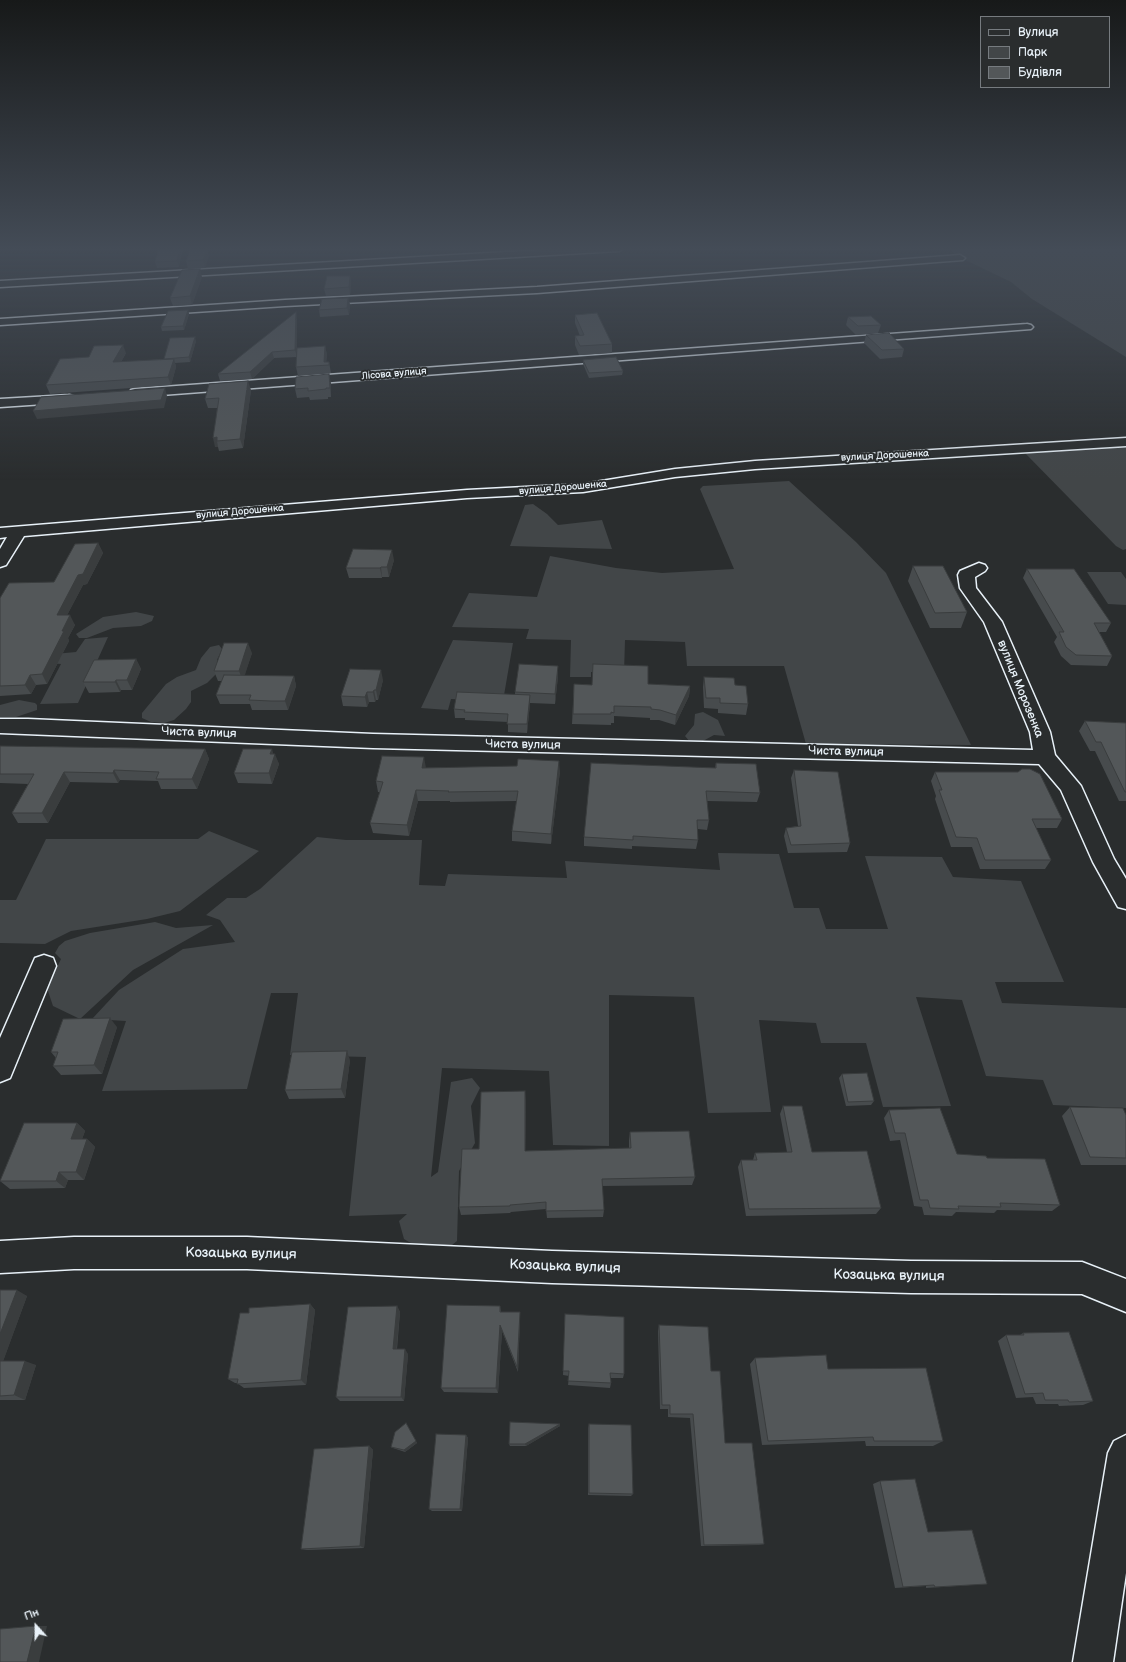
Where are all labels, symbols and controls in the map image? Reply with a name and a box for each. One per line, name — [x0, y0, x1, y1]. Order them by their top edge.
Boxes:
legend — [980, 16, 1110, 88]
text: Вулиця — [1018, 25, 1058, 40]
text: Парк — [1018, 45, 1047, 60]
text: Будівля — [1018, 65, 1062, 80]
street label: Лісова вулиця — [361, 365, 427, 383]
street label: вулиця Дорошенка — [841, 448, 929, 464]
street label: вулиця Дорошенка — [518, 478, 608, 498]
street label: вулиця Дорошенка — [195, 502, 285, 522]
street label: вулиця Морозенка — [994, 638, 1046, 740]
street label: Чиста вулиця — [161, 724, 237, 742]
street label: Чиста вулиця — [485, 737, 561, 753]
street label: Чиста вулиця — [808, 744, 884, 760]
street label: Козацька вулиця — [185, 1245, 297, 1263]
street label: Козацька вулиця — [509, 1257, 621, 1277]
street label: Козацька вулиця — [833, 1267, 945, 1285]
north arrow — [16, 1606, 56, 1646]
text: Пн — [22, 1606, 41, 1623]

